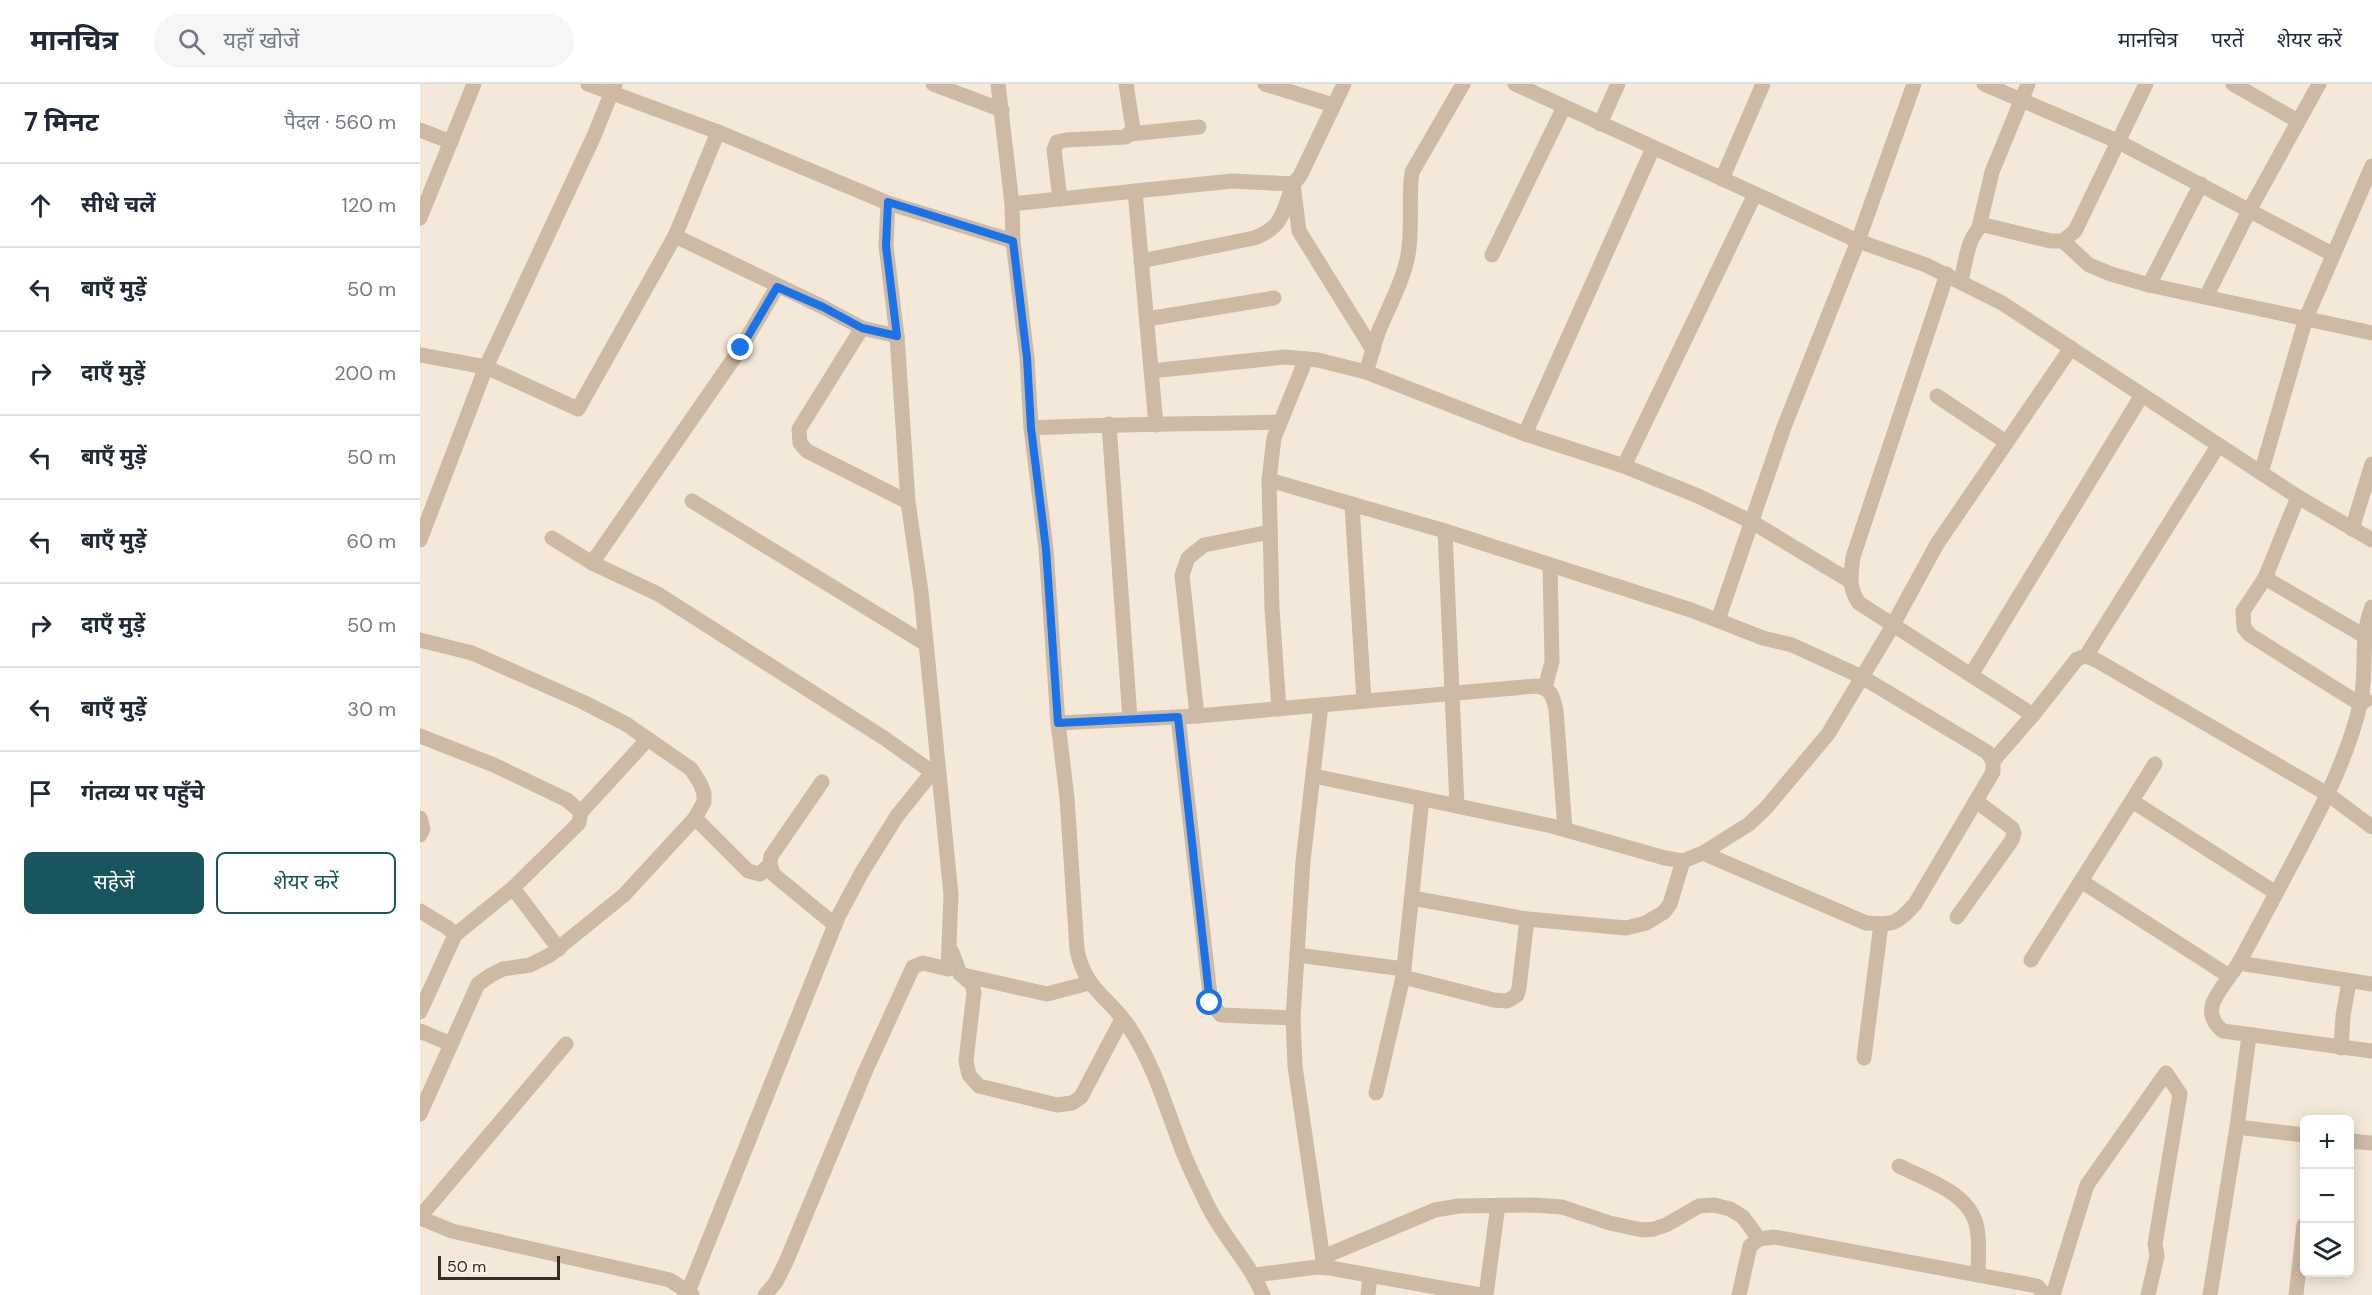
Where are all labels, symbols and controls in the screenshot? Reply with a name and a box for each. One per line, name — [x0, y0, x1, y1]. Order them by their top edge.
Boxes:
search box — [154, 14, 574, 68]
text: मानचित्र — [30, 22, 118, 59]
icon: search — [175, 25, 208, 58]
text: यहाँ खोजें — [223, 26, 299, 55]
text: मानचित्र — [2118, 26, 2178, 54]
text: परतें — [2211, 26, 2244, 54]
text: शेयर करें — [2277, 26, 2342, 54]
text: 7 मिनट — [24, 105, 99, 139]
text: पैदल · 560 m — [284, 109, 396, 135]
icon: ahead — [24, 189, 57, 222]
text: सीधे चलें — [81, 190, 156, 219]
text: 120 m — [342, 192, 396, 218]
icon: left — [24, 273, 57, 306]
text: बाएँ मुड़ें — [81, 274, 147, 303]
text: 50 m — [347, 276, 396, 302]
route end — [727, 334, 753, 360]
icon: right — [24, 357, 57, 390]
text: दाएँ मुड़ें — [81, 358, 145, 387]
text: 200 m — [334, 360, 396, 386]
icon: left — [24, 441, 57, 474]
text: बाएँ मुड़ें — [81, 442, 147, 471]
text: 50 m — [347, 444, 396, 470]
icon: left — [24, 525, 57, 558]
text: बाएँ मुड़ें — [81, 526, 147, 555]
text: 60 m — [347, 528, 396, 554]
icon: right — [24, 609, 57, 642]
text: दाएँ मुड़ें — [81, 610, 145, 639]
text: 50 m — [347, 612, 396, 638]
icon: left — [24, 693, 57, 726]
text: बाएँ मुड़ें — [81, 694, 147, 723]
text: 30 m — [347, 696, 396, 722]
icon: arrive — [24, 777, 57, 810]
text: गंतव्य पर पहुँचे — [81, 778, 204, 807]
button: सहेजें — [24, 852, 204, 914]
button: शेयर करें — [216, 852, 396, 914]
route start — [1196, 989, 1222, 1015]
map controls — [2300, 1115, 2354, 1277]
button: + — [2300, 1115, 2354, 1169]
button: − — [2300, 1169, 2354, 1223]
button: layers — [2300, 1223, 2354, 1277]
scale bar — [438, 1253, 560, 1280]
text: 50 m — [447, 1256, 486, 1277]

